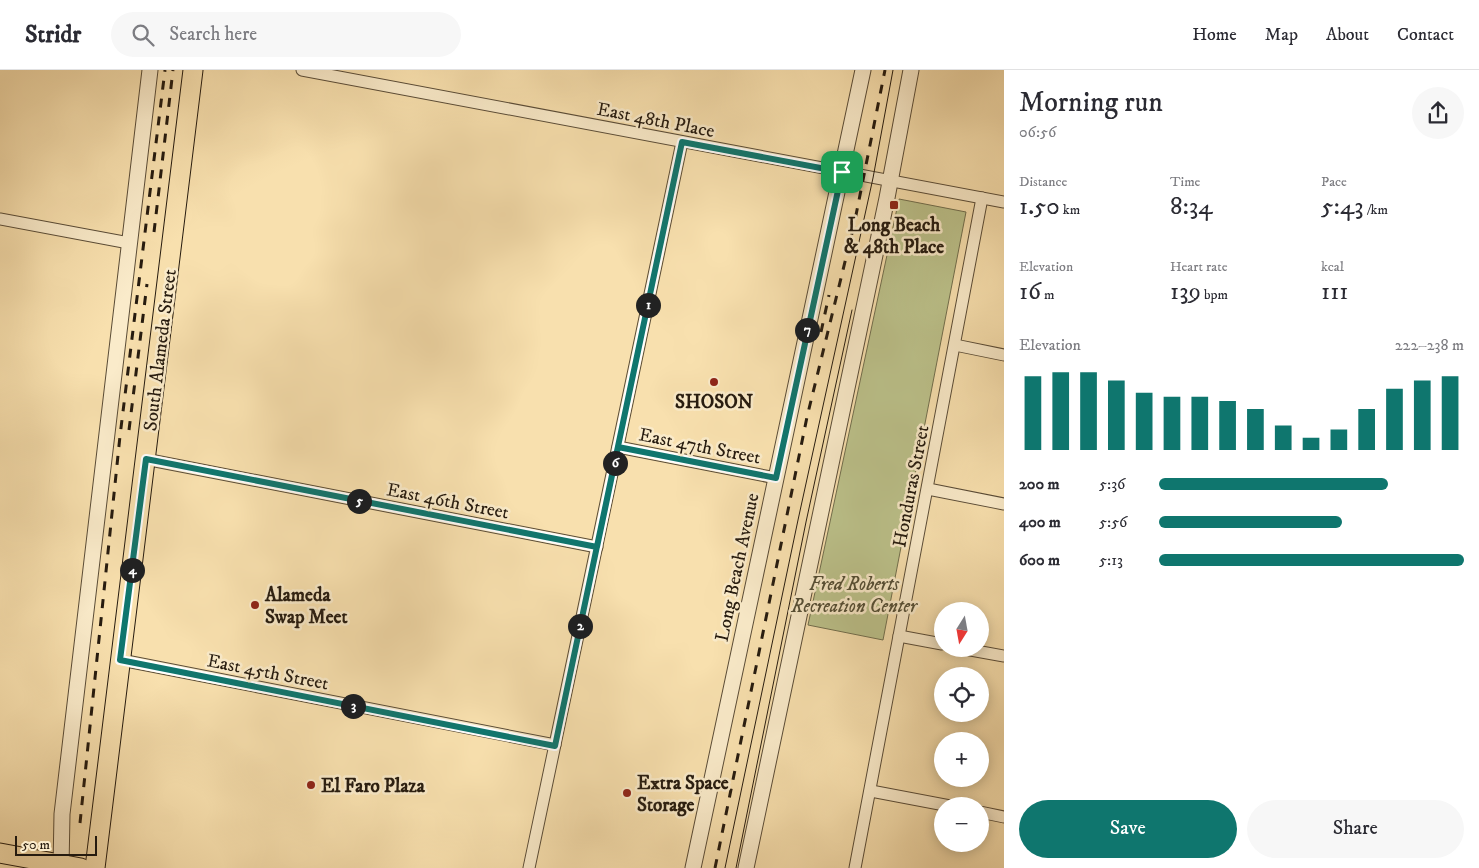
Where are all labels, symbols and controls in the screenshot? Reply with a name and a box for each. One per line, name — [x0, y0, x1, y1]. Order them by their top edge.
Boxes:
search box — [111, 12, 461, 57]
text: Stridr — [25, 20, 81, 50]
icon: search — [129, 21, 157, 49]
text: Search here — [169, 23, 257, 46]
text: Home — [1192, 24, 1237, 46]
text: Map — [1265, 24, 1298, 46]
text: About — [1326, 24, 1369, 46]
text: Contact — [1397, 24, 1454, 46]
text: Morning run — [1019, 85, 1163, 120]
button: share — [1412, 87, 1464, 139]
street label: East 48th Place — [595, 98, 717, 143]
text: 06:56 — [1019, 122, 1056, 142]
pin — [821, 151, 863, 193]
icon: arrive — [828, 158, 856, 186]
text: Distance — [1019, 173, 1067, 191]
text: Time — [1170, 173, 1200, 191]
text: Pace — [1321, 173, 1347, 191]
text: 1.50 — [1019, 191, 1060, 222]
text: 8:34 — [1170, 191, 1213, 222]
text: 5:43 — [1321, 191, 1364, 222]
marker: Long Beach & 48th Place — [888, 199, 900, 211]
text: km — [1060, 201, 1080, 219]
text: /km — [1364, 201, 1388, 219]
place label: Long Beach & 48th Place — [844, 214, 944, 259]
text: Elevation — [1019, 258, 1073, 276]
text: Heart rate — [1170, 258, 1227, 276]
text: kcal — [1321, 258, 1344, 276]
street label: South Alameda Street — [139, 268, 182, 432]
text: 16 — [1019, 276, 1041, 307]
text: 139 — [1170, 276, 1201, 307]
text: 111 — [1321, 276, 1349, 307]
text: m — [1041, 286, 1055, 304]
text: bpm — [1201, 286, 1228, 304]
pin: 1 — [636, 292, 660, 318]
text: 1 — [646, 296, 651, 314]
pin: 7 — [794, 318, 820, 342]
text: 7 — [804, 321, 811, 339]
text: Elevation — [1019, 335, 1081, 355]
text: 222–238 m — [1395, 335, 1464, 355]
marker: SHOSON — [708, 376, 720, 388]
place label: SHOSON — [675, 391, 753, 414]
street label: East 47th Street — [637, 423, 762, 470]
street label: Honduras Street — [888, 423, 935, 549]
pin: 6 — [602, 450, 628, 476]
text: 6 — [612, 454, 619, 472]
text: 200 m — [1019, 474, 1060, 494]
text: 5:36 — [1099, 474, 1125, 494]
street label: East 46th Street — [385, 478, 511, 525]
pin: 5 — [346, 488, 372, 514]
street label: Long Beach Avenue — [711, 491, 764, 644]
text: 5 — [356, 492, 363, 510]
text: 400 m — [1019, 512, 1061, 532]
text: 5:56 — [1099, 512, 1127, 532]
text: 600 m — [1019, 550, 1060, 570]
text: 5:13 — [1099, 550, 1123, 570]
pin: 4 — [120, 558, 144, 582]
text: 4 — [128, 561, 137, 579]
park label: Fred Roberts Recreation Center — [790, 573, 919, 618]
place label: Alameda Swap Meet — [264, 584, 348, 629]
marker: Alameda Swap Meet — [249, 599, 261, 611]
north arrow — [934, 602, 989, 658]
map controls — [934, 602, 989, 852]
pin: 2 — [568, 614, 592, 638]
text: 2 — [577, 617, 584, 635]
street label: East 45th Street — [205, 649, 330, 696]
button: locate — [934, 667, 989, 722]
pin: 3 — [340, 694, 366, 718]
text: 3 — [351, 697, 356, 715]
button: + — [934, 732, 989, 787]
place label: Extra Space Storage — [637, 772, 729, 817]
place label: El Faro Plaza — [321, 775, 426, 798]
marker: El Faro Plaza — [305, 779, 317, 791]
marker: Extra Space Storage — [621, 787, 633, 799]
button: − — [934, 797, 989, 852]
button: Save — [1019, 800, 1237, 858]
button: Share — [1247, 800, 1464, 858]
scale bar — [15, 833, 98, 856]
text: 50 m — [22, 836, 50, 854]

